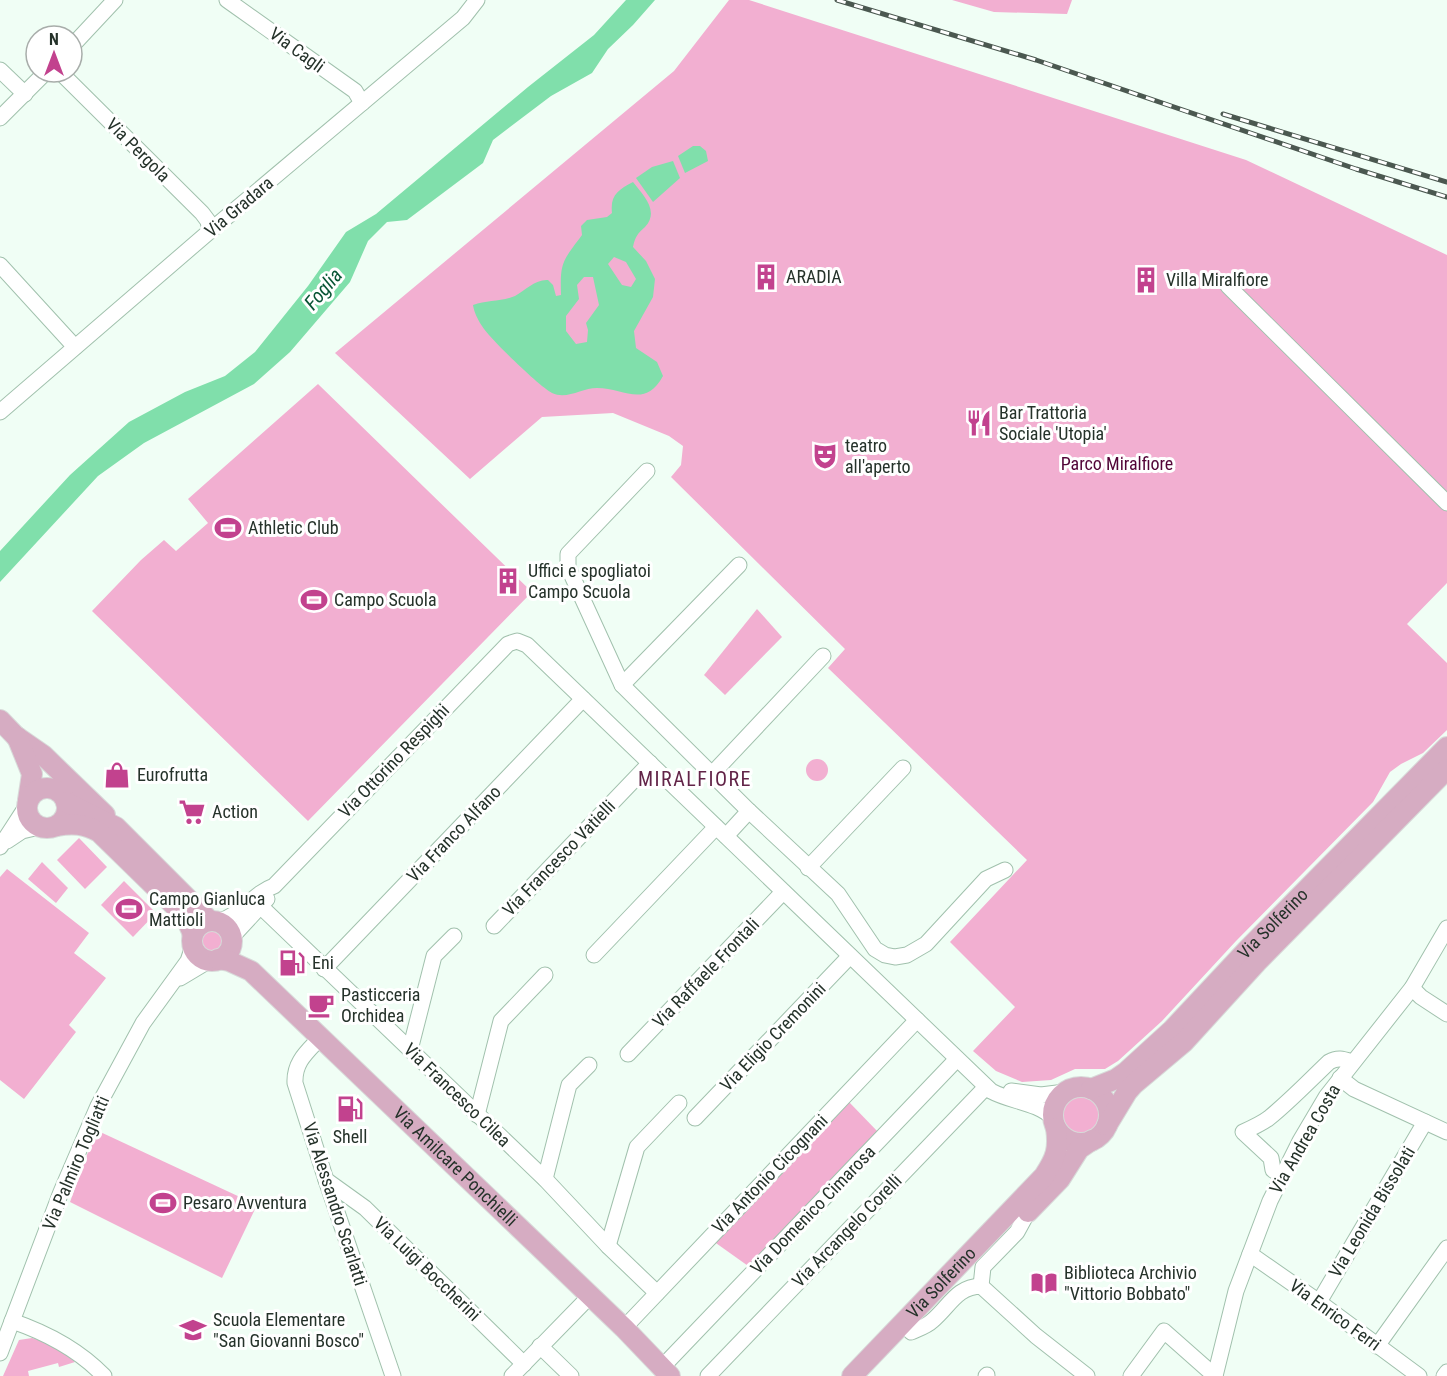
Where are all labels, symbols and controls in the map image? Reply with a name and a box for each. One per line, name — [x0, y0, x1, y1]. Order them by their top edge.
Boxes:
street label: Via Cagli — [266, 23, 329, 77]
north arrow — [24, 24, 84, 84]
text: N — [49, 30, 59, 49]
street label: Via Pergola — [102, 113, 175, 186]
street label: Via Gradara — [200, 172, 277, 241]
building icon: ARADIA — [751, 262, 781, 292]
water label: Foglia — [299, 263, 347, 315]
building icon: Villa Miralfiore — [1131, 265, 1161, 295]
place label: ARADIA — [786, 266, 842, 287]
place label: Villa Miralfiore — [1166, 269, 1268, 290]
place label: Bar Trattoria Sociale 'Utopia' — [999, 402, 1107, 444]
restaurant icon: Bar Trattoria Sociale 'Utopia' — [964, 408, 994, 438]
place label: teatro all'aperto — [845, 435, 911, 477]
theatre icon: teatro all'aperto — [810, 441, 840, 471]
park label: Parco Miralfiore — [1061, 453, 1173, 474]
sports icon: Athletic Club — [213, 513, 243, 543]
place label: Athletic Club — [248, 517, 339, 538]
place label: Uffici e spogliatoi Campo Scuola — [528, 560, 651, 602]
building icon: Uffici e spogliatoi Campo Scuola — [493, 566, 523, 596]
sports icon: Campo Scuola — [299, 585, 329, 615]
place label: Campo Scuola — [334, 589, 437, 610]
street label: Via Ottorino Respighi — [334, 700, 453, 822]
shop icon: Eurofrutta — [102, 760, 132, 790]
place label: Eurofrutta — [137, 764, 208, 785]
district label: MIRALFIORE — [638, 767, 752, 791]
street label: Via Franco Alfano — [402, 781, 505, 886]
street label: Via Francesco Vatielli — [498, 795, 619, 920]
supermarket icon: Action — [177, 797, 207, 827]
place label: Action — [212, 801, 258, 822]
street label: Via Solferino — [1233, 884, 1312, 963]
place label: Campo Gianluca Mattioli — [149, 888, 265, 930]
sports icon: Campo Gianluca Mattioli — [114, 894, 144, 924]
street label: Via Raffaele Frontali — [648, 914, 763, 1032]
fuel station icon: Eni — [277, 948, 307, 978]
place label: Eni — [312, 952, 334, 973]
street label: Via Eligio Cremonini — [716, 978, 830, 1095]
place label: Pasticceria Orchidea — [341, 984, 420, 1026]
cafe icon: Pasticceria Orchidea — [306, 990, 336, 1020]
street label: Via Francesco Cilea — [400, 1039, 515, 1151]
street label: Via Andrea Costa — [1265, 1080, 1344, 1197]
street label: Via Palmiro Togliatti — [38, 1093, 113, 1233]
fuel station icon: Shell — [335, 1094, 365, 1124]
street label: Via Amilcare Ponchielli — [389, 1102, 522, 1230]
street label: Via Antonio Cicognani — [708, 1110, 832, 1237]
street label: Via Alessandro Scarlatti — [299, 1120, 372, 1288]
place label: Shell — [333, 1126, 367, 1147]
street label: Via Domenico Cimarosa — [746, 1141, 879, 1278]
street label: Via Leonida Bissolati — [1324, 1142, 1419, 1281]
street label: Via Arcangelo Corelli — [788, 1170, 906, 1291]
sports icon: Pesaro Avventura — [148, 1188, 178, 1218]
place label: Pesaro Avventura — [183, 1192, 307, 1213]
street label: Via Luigi Boccherini — [370, 1212, 485, 1325]
street label: Via Solferino — [902, 1243, 980, 1323]
place label: Biblioteca Archivio "Vittorio Bobbato" — [1064, 1262, 1197, 1304]
library icon: Biblioteca Archivio "Vittorio Bobbato" — [1029, 1268, 1059, 1298]
street label: Via Enrico Ferri — [1286, 1274, 1385, 1355]
place label: Scuola Elementare "San Giovanni Bosco" — [213, 1309, 364, 1351]
school or university icon: Scuola Elementare "San Giovanni Bosco" — [178, 1315, 208, 1345]

